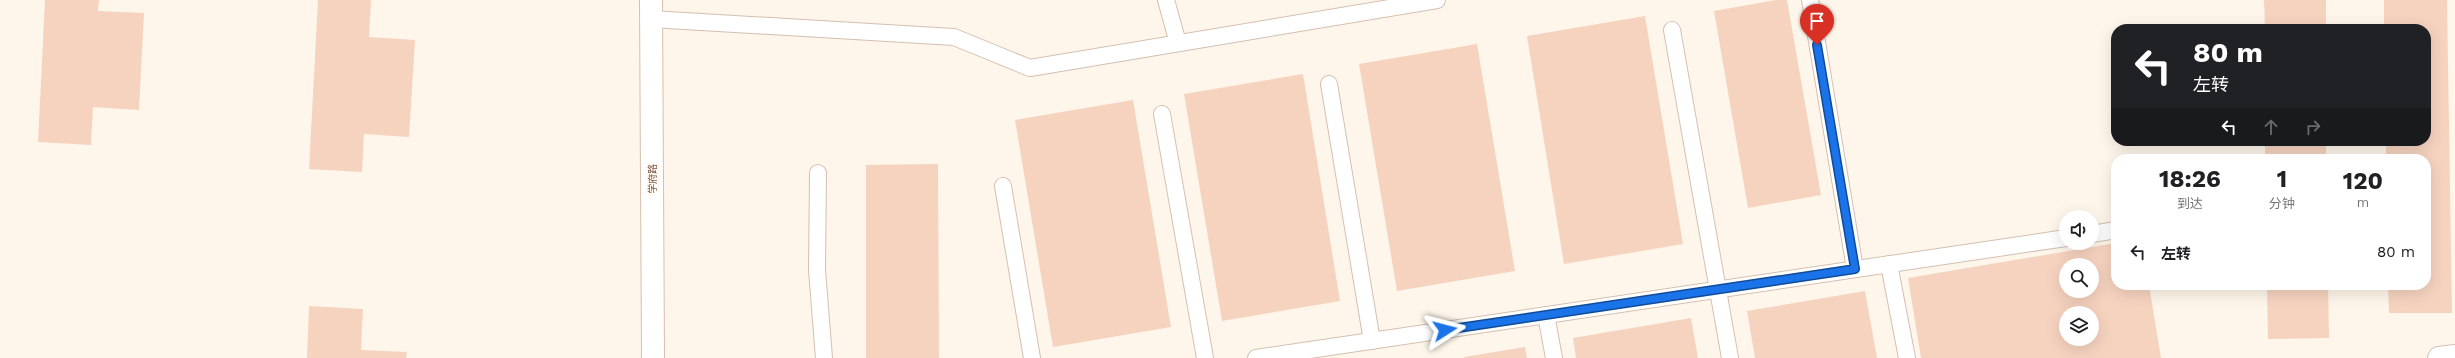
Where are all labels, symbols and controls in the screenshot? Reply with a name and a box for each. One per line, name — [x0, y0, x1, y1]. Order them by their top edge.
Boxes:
pin — [1800, 4, 1834, 45]
icon: arrive — [1806, 10, 1828, 32]
text: 80 m — [2193, 36, 2263, 69]
icon: left — [2127, 40, 2179, 92]
text: 左转 — [2193, 74, 2229, 95]
icon: left — [2218, 116, 2240, 138]
icon: ahead — [2260, 116, 2282, 138]
icon: right — [2302, 116, 2324, 138]
street label: 学府路 — [647, 164, 658, 194]
text: 18:26 — [2159, 165, 2221, 193]
text: 1 — [2277, 165, 2287, 193]
text: 120 — [2343, 167, 2383, 195]
text: m — [2357, 195, 2369, 210]
text: 到达 — [2177, 196, 2203, 211]
text: 分钟 — [2269, 196, 2295, 211]
map controls — [2059, 210, 2099, 346]
button: sound — [2059, 210, 2099, 250]
icon: left — [2127, 241, 2149, 263]
text: 80 m — [2377, 243, 2415, 261]
text: 左转 — [2161, 245, 2191, 263]
button: search — [2059, 258, 2099, 298]
button: layers — [2059, 306, 2099, 346]
position arrow — [1424, 309, 1466, 351]

